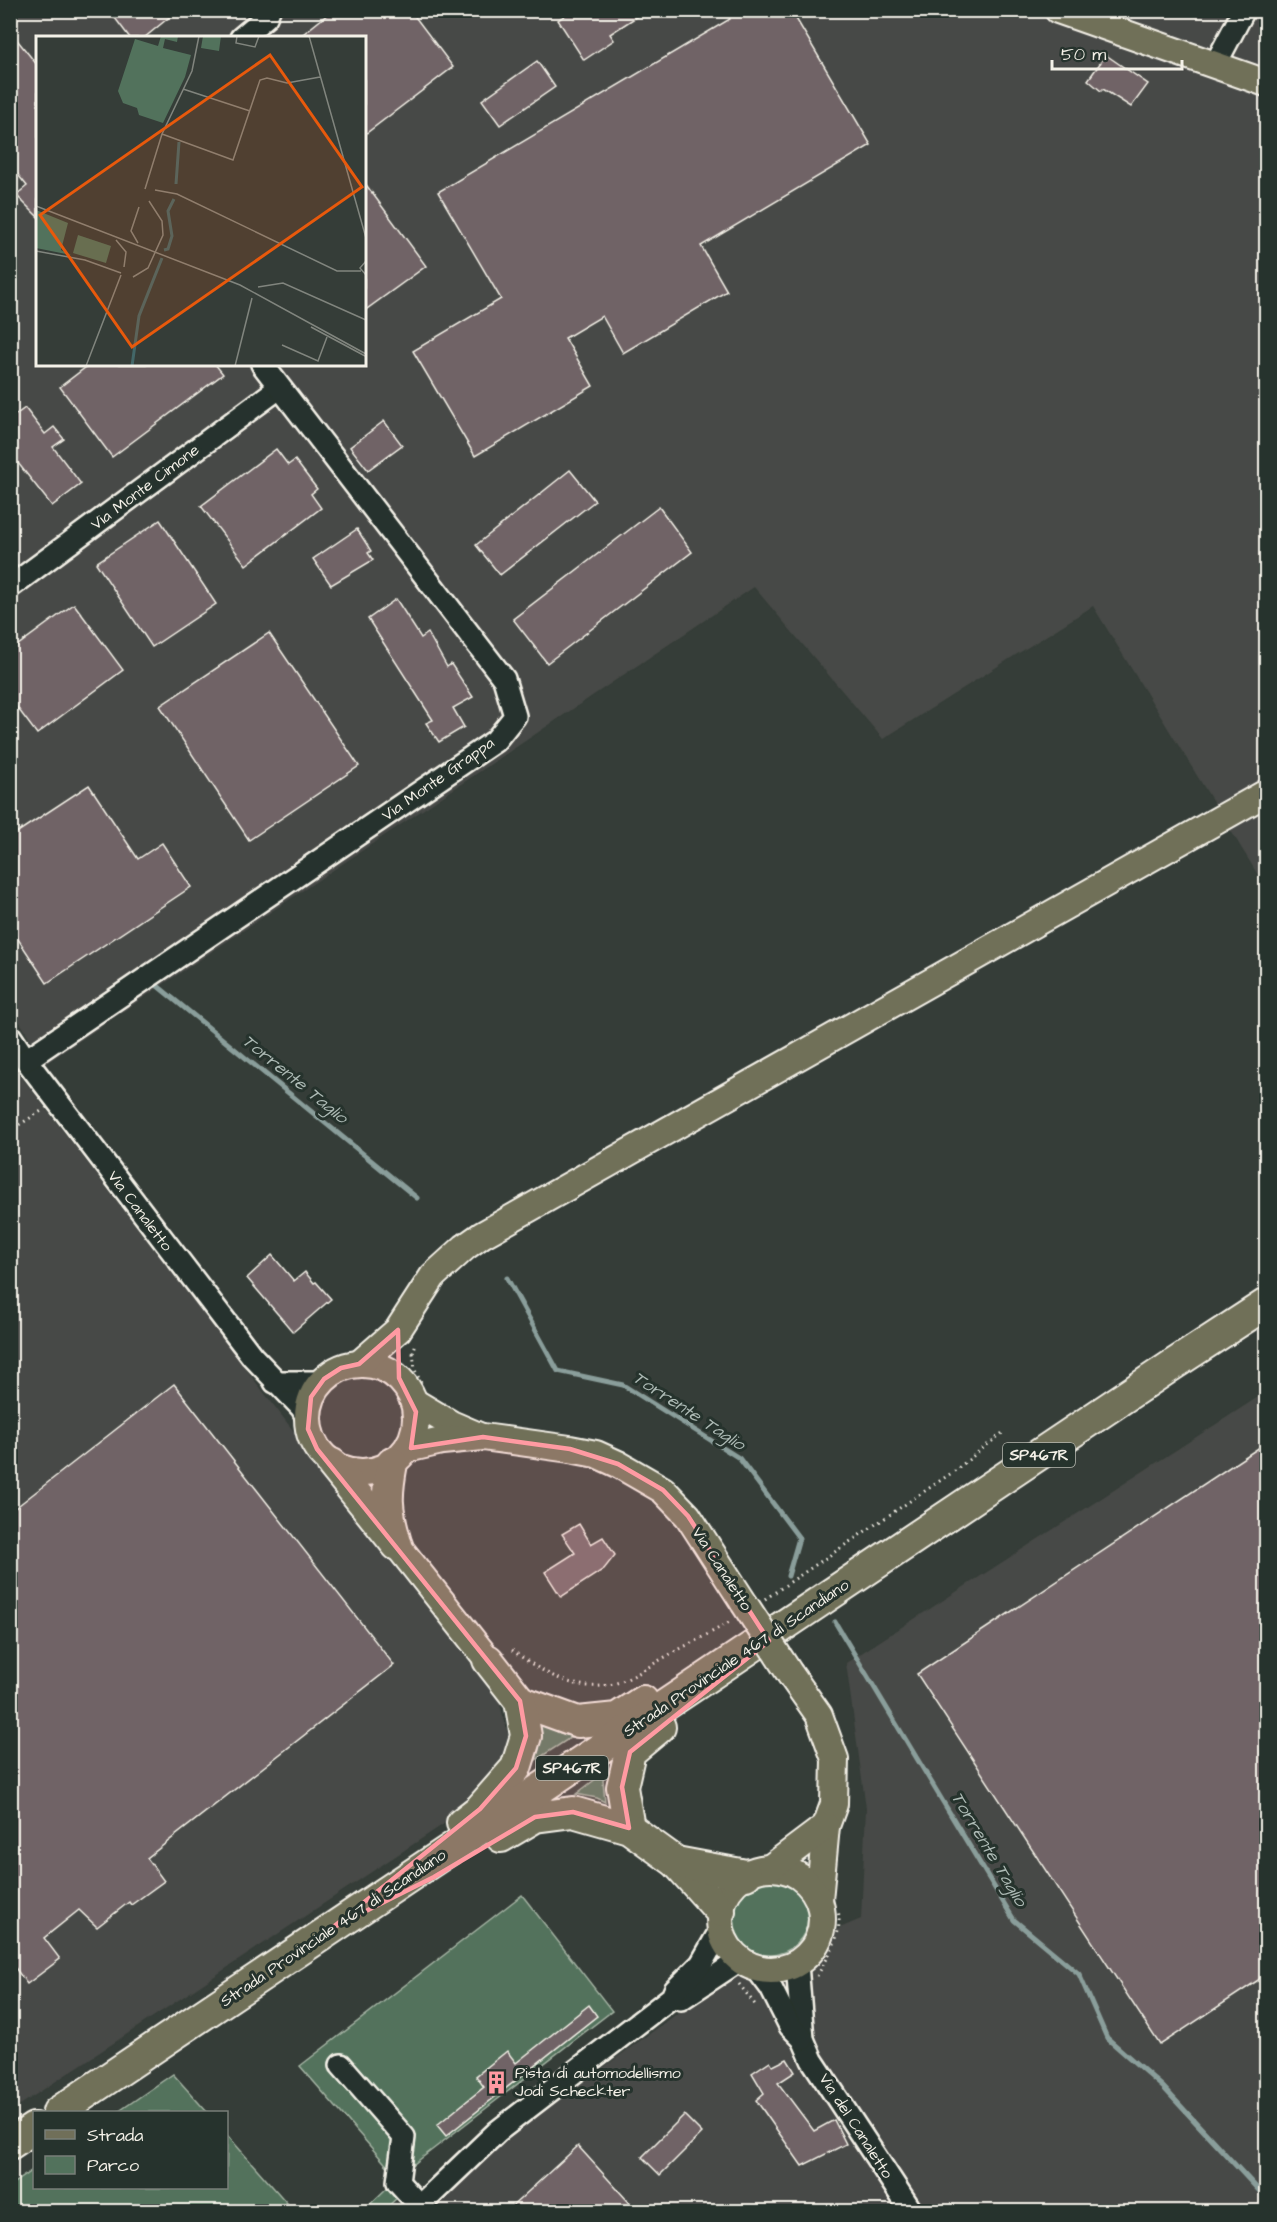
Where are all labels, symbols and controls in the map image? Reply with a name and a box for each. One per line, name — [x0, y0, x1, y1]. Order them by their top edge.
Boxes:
scale bar — [1052, 33, 1182, 71]
inset map — [36, 36, 366, 366]
text: 50 m — [1061, 42, 1106, 67]
street label: Via Monte Cimone — [86, 439, 204, 535]
street label: Via Monte Grappa — [377, 732, 499, 826]
water label: Torrente Taglio — [236, 1029, 355, 1131]
street label: Via Canaletto — [102, 1166, 178, 1256]
water label: Torrente Taglio — [627, 1365, 752, 1459]
road number: SP467R — [1003, 1443, 1075, 1467]
street label: Via Canaletto — [687, 1523, 757, 1615]
street label: Strada Provinciale 467 di Scandiano — [619, 1574, 853, 1742]
road number: SP467R — [536, 1756, 608, 1780]
water label: Torrente Taglio — [944, 1787, 1034, 1913]
street label: Strada Provinciale 467 di Scandiano — [216, 1844, 450, 2012]
place label: Pista di automodellismo Jodi Scheckter — [515, 2062, 681, 2102]
building icon: Pista di automodellismo Jodi Scheckter — [484, 2069, 510, 2095]
street label: Via del Canaletto — [814, 2069, 898, 2183]
legend — [33, 2111, 228, 2189]
text: Strada — [87, 2123, 143, 2148]
text: Parco — [87, 2153, 139, 2178]

